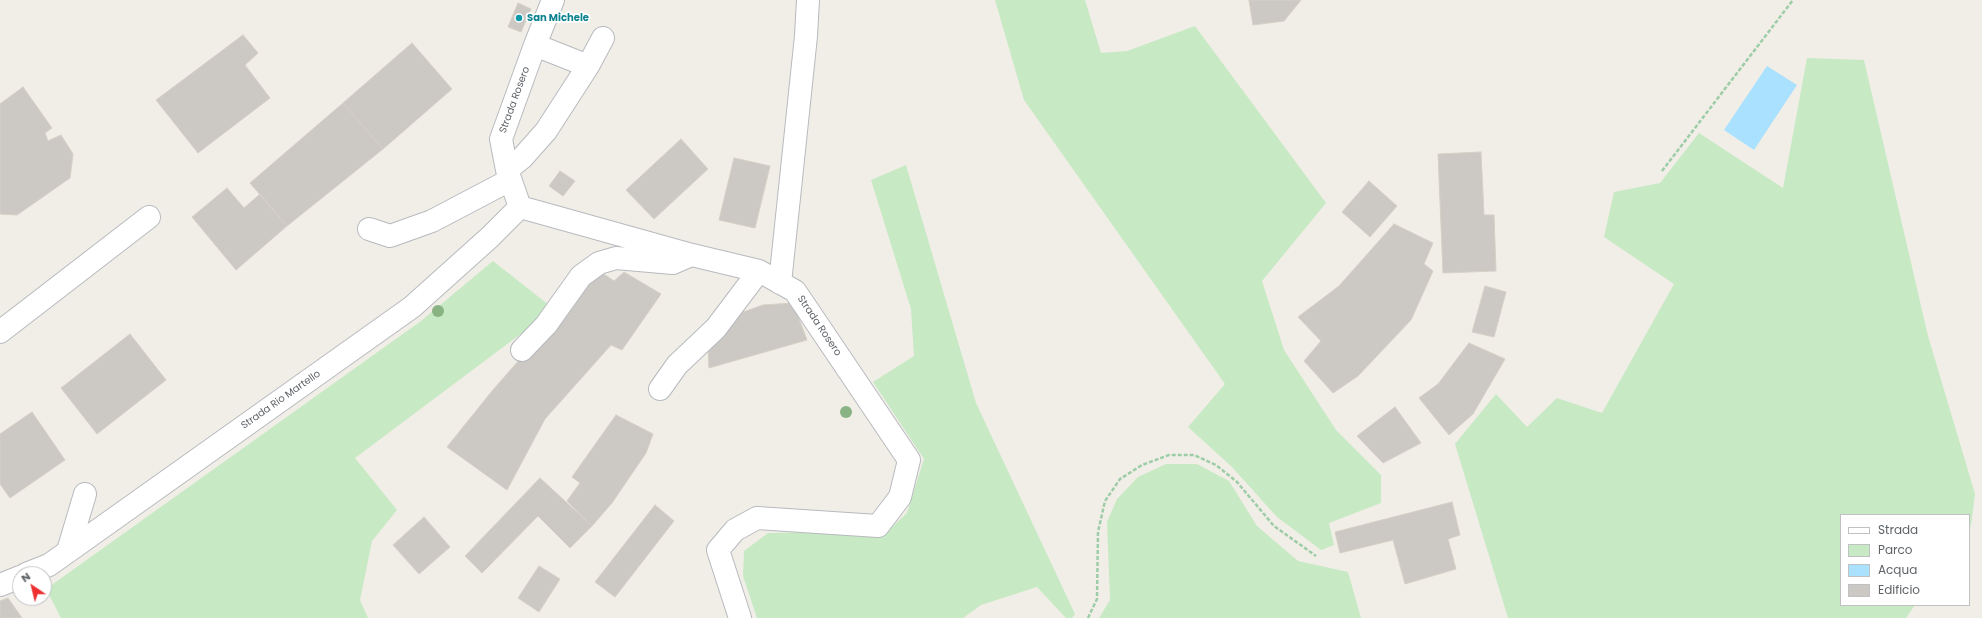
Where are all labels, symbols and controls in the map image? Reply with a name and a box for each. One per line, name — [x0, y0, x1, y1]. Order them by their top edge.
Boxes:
place label: San Michele — [527, 12, 589, 24]
marker: San Michele — [514, 13, 524, 23]
street label: Strada Rosero — [497, 65, 533, 135]
street label: Strada Rosero — [794, 294, 844, 358]
street label: Strada Rio Martello — [239, 368, 323, 432]
legend — [1840, 514, 1970, 606]
text: Strada — [1878, 521, 1918, 538]
text: Parco — [1878, 541, 1913, 558]
text: Acqua — [1878, 561, 1917, 578]
north arrow — [12, 566, 52, 606]
text: N — [18, 568, 34, 586]
text: Edificio — [1878, 581, 1920, 598]

